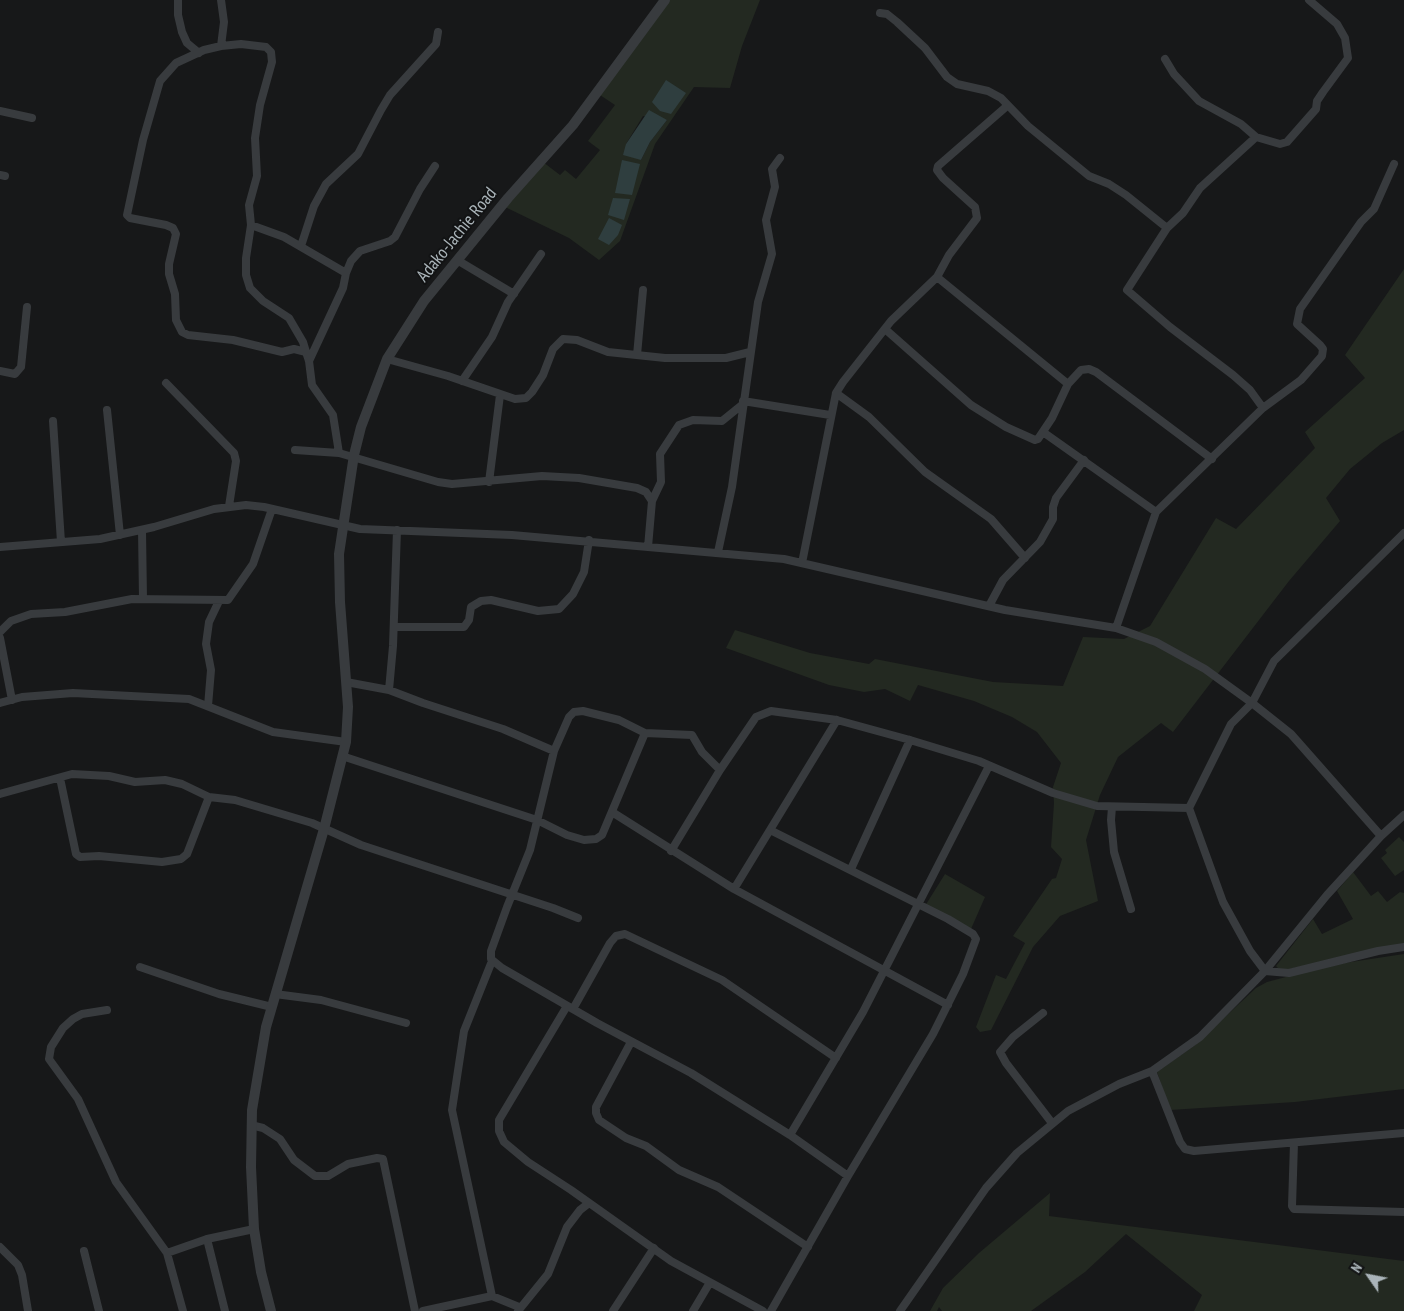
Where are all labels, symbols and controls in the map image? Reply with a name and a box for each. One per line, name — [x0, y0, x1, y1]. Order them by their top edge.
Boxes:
street label: Adako-Jachie Road — [412, 183, 502, 287]
north arrow — [1344, 1251, 1394, 1301]
text: N — [1347, 1260, 1366, 1276]

